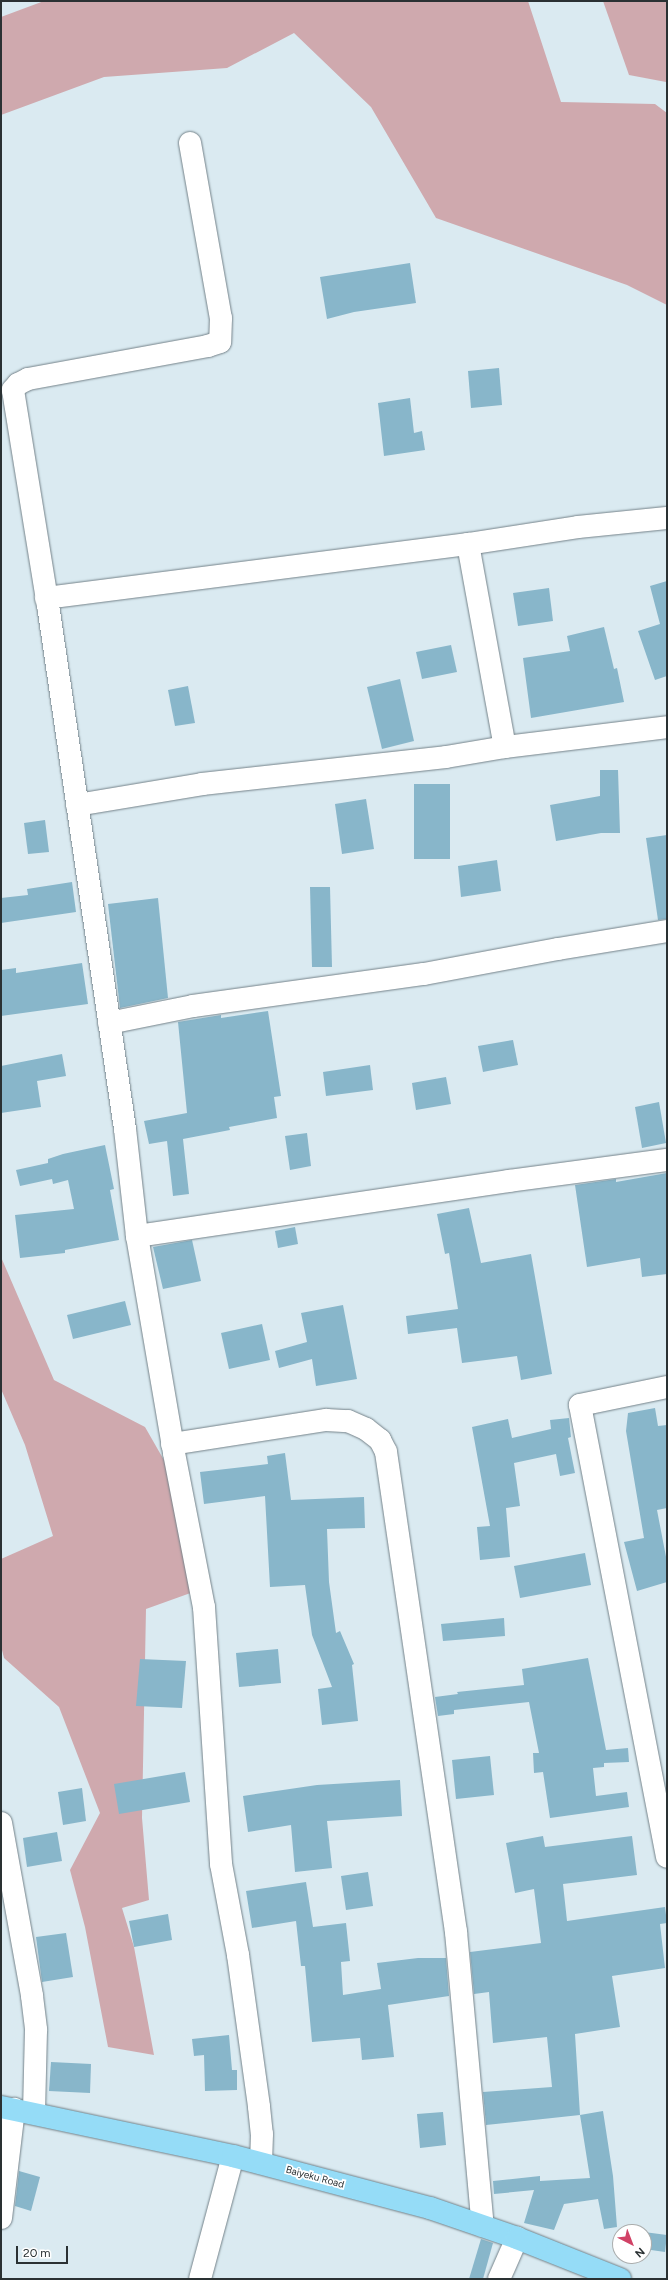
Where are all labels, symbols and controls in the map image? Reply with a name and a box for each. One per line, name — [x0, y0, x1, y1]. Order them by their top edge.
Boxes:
street label: Baiyeku Road — [284, 2163, 346, 2191]
north arrow — [612, 2224, 652, 2264]
scale bar — [18, 2238, 70, 2264]
text: N — [632, 2245, 647, 2260]
text: 20 m — [23, 2246, 51, 2260]

